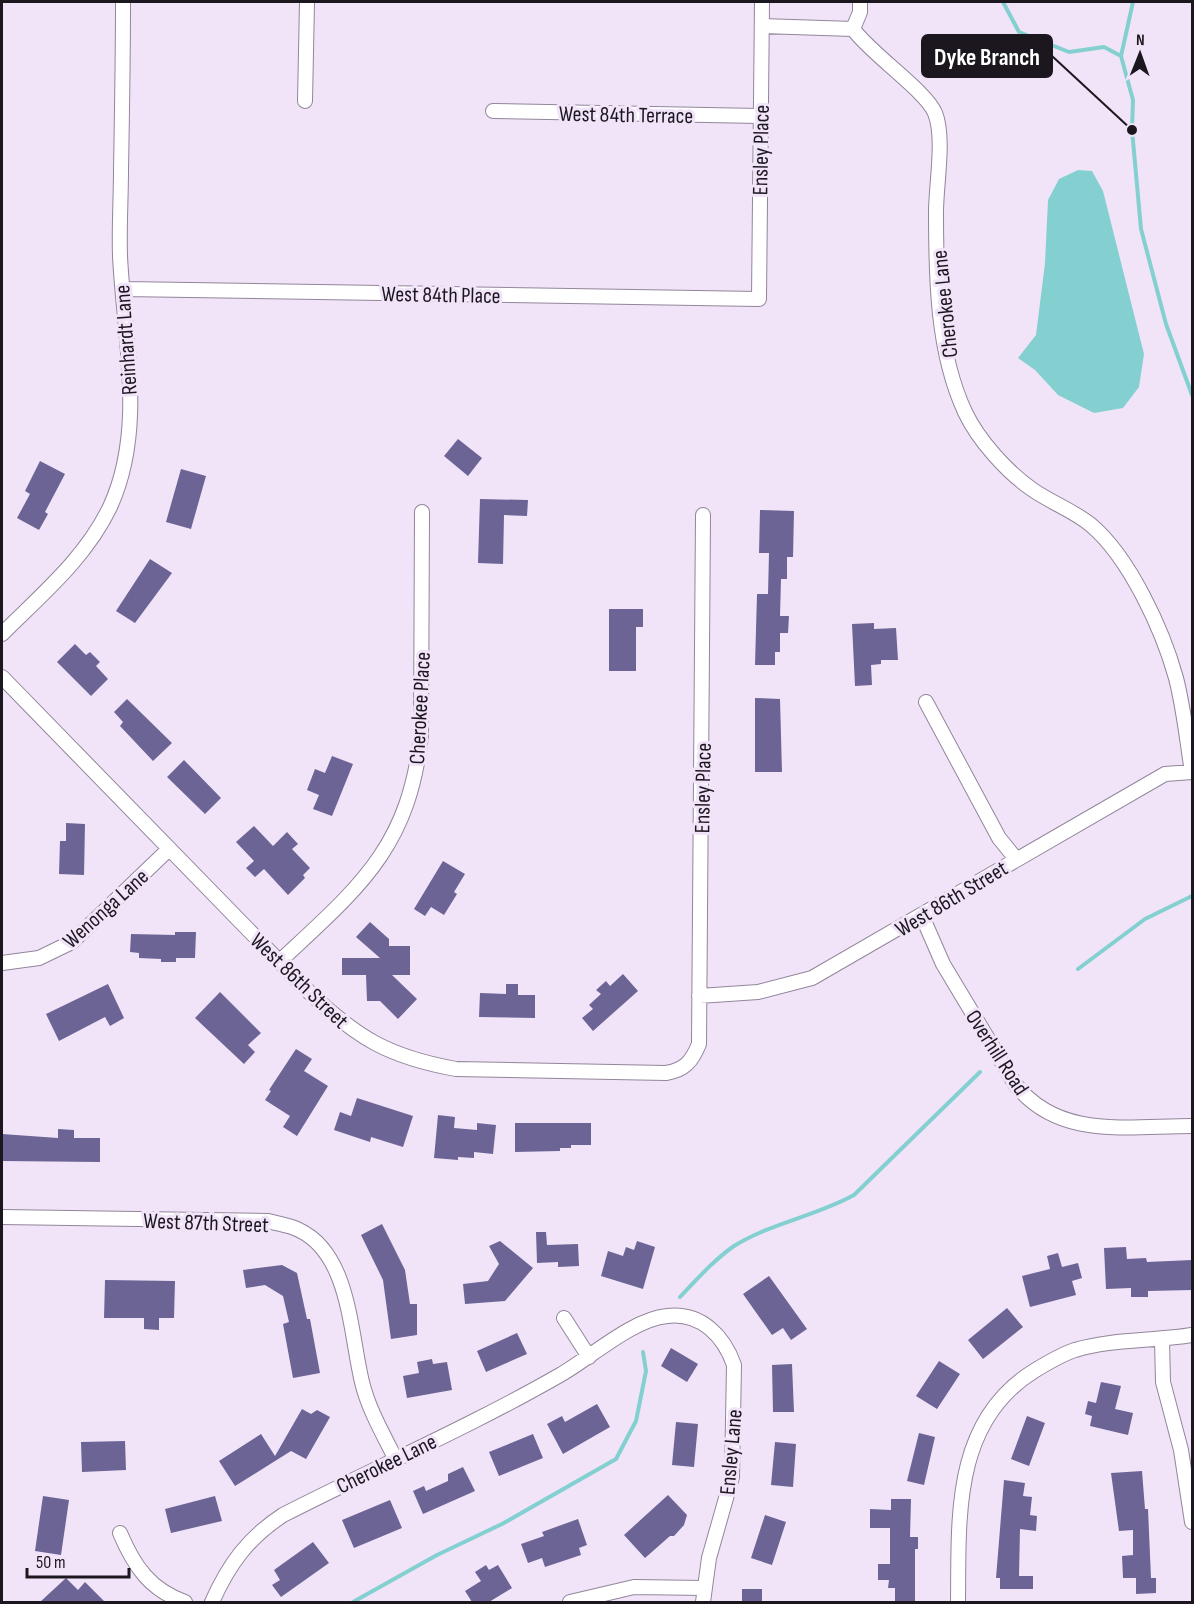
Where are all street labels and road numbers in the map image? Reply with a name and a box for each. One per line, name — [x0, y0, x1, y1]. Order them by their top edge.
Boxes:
street label: West 84th Terrace — [559, 101, 693, 130]
street label: Ensley Place — [747, 105, 776, 196]
street label: Cherokee Lane — [926, 249, 965, 359]
street label: West 84th Place — [381, 281, 501, 310]
street label: Reinhardt Lane — [109, 284, 144, 396]
street label: Cherokee Place — [404, 651, 437, 765]
street label: Ensley Place — [689, 743, 718, 834]
street label: West 86th Street — [891, 855, 1013, 943]
street label: Wenonga Lane — [58, 864, 154, 955]
street label: West 86th Street — [244, 928, 354, 1035]
street label: Overhill Road — [959, 1005, 1034, 1101]
street label: West 87th Street — [143, 1208, 269, 1239]
street label: Ensley Lane — [714, 1408, 749, 1496]
street label: Cherokee Lane — [332, 1429, 441, 1500]

